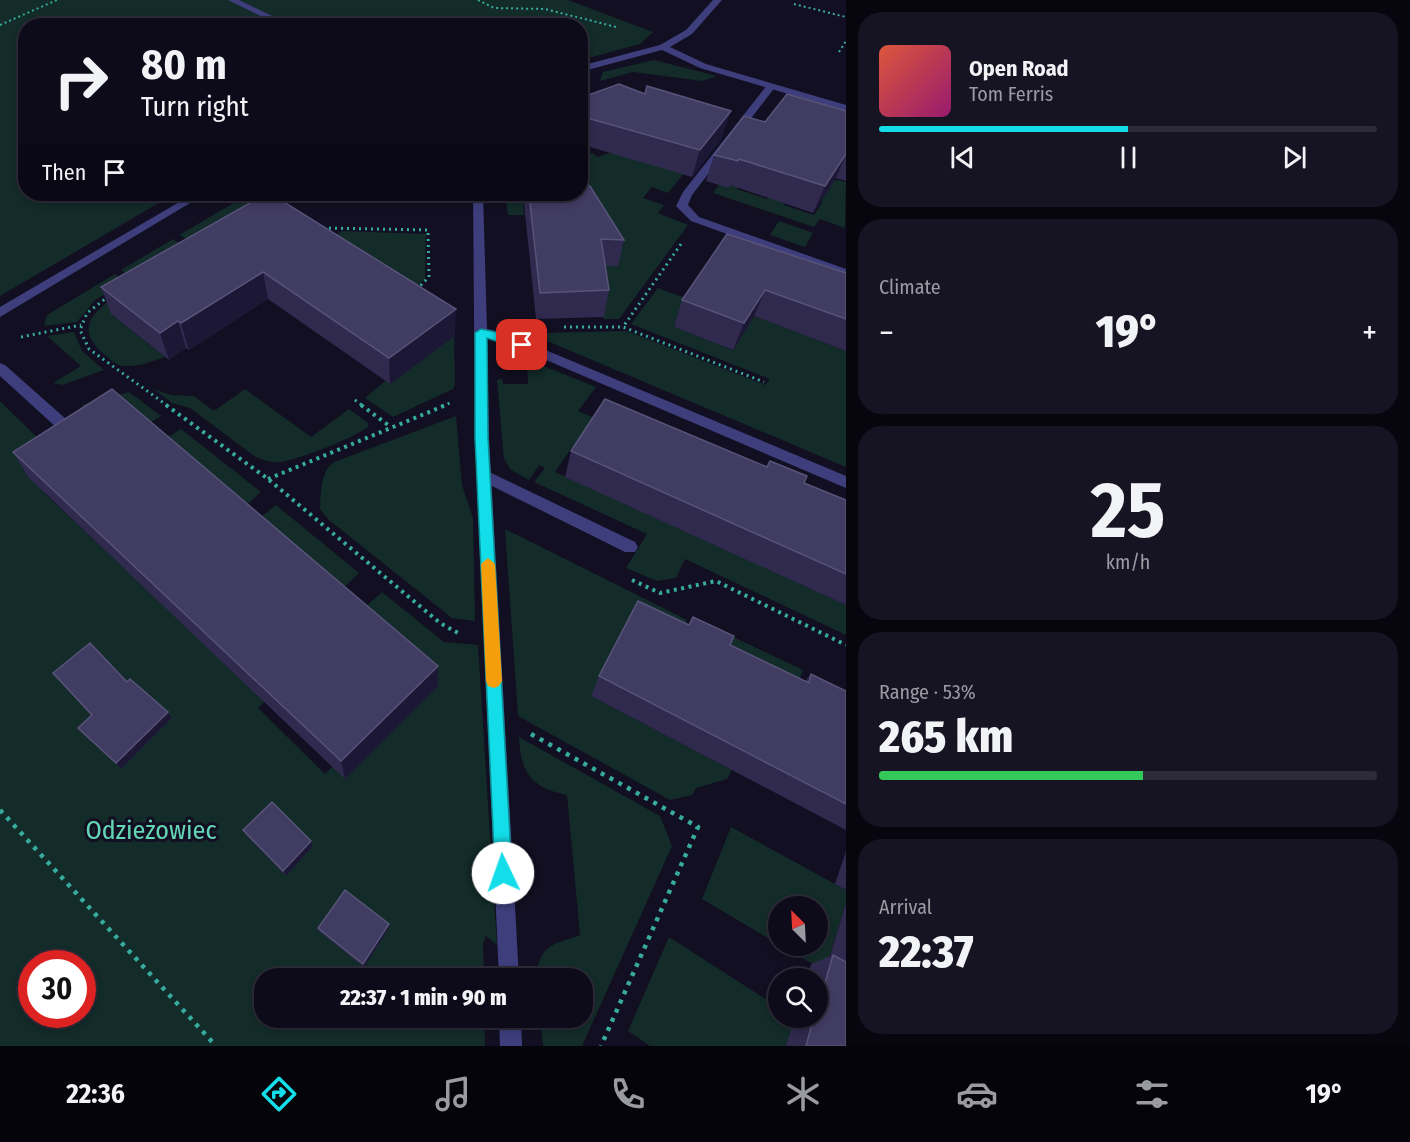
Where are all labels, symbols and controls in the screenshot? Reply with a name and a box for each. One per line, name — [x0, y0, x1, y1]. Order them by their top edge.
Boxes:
text: 80 m — [141, 40, 227, 90]
icon: right — [42, 42, 120, 120]
text: Open Road — [969, 55, 1069, 82]
text: Tom Ferris — [969, 82, 1053, 106]
text: Turn right — [141, 91, 249, 123]
icon: previous — [946, 141, 979, 174]
icon: pause — [1112, 141, 1145, 174]
icon: next — [1278, 141, 1311, 174]
icon: arrive — [98, 156, 131, 189]
text: Then — [42, 159, 86, 186]
text: Climate — [879, 275, 941, 299]
text: 19° — [1096, 305, 1160, 359]
text: − — [879, 313, 894, 353]
text: + — [1362, 313, 1377, 353]
pin — [496, 319, 547, 370]
icon: arrive — [505, 328, 538, 361]
text: 25 — [1091, 464, 1165, 558]
text: km/h — [1106, 550, 1150, 574]
text: Range · 53% — [879, 680, 976, 704]
text: 265 km — [879, 710, 1013, 764]
park label: Odzieżowiec — [85, 815, 217, 846]
position arrow — [471, 841, 535, 905]
text: Arrival — [879, 895, 932, 919]
north arrow — [768, 896, 828, 956]
map controls — [768, 896, 828, 1028]
text: 22:37 — [879, 925, 973, 979]
speed limit sign: 30 — [18, 950, 96, 1028]
button: search — [768, 968, 828, 1028]
text: 22:37 · 1 min · 90 m — [340, 984, 507, 1011]
icon: directions — [258, 1073, 300, 1115]
icon: music — [432, 1073, 474, 1115]
icon: phone — [607, 1073, 649, 1115]
icon: climate — [782, 1073, 824, 1115]
icon: car — [956, 1073, 998, 1115]
icon: filters — [1131, 1073, 1173, 1115]
text: 22:36 — [66, 1078, 125, 1110]
text: 19° — [1306, 1078, 1344, 1110]

